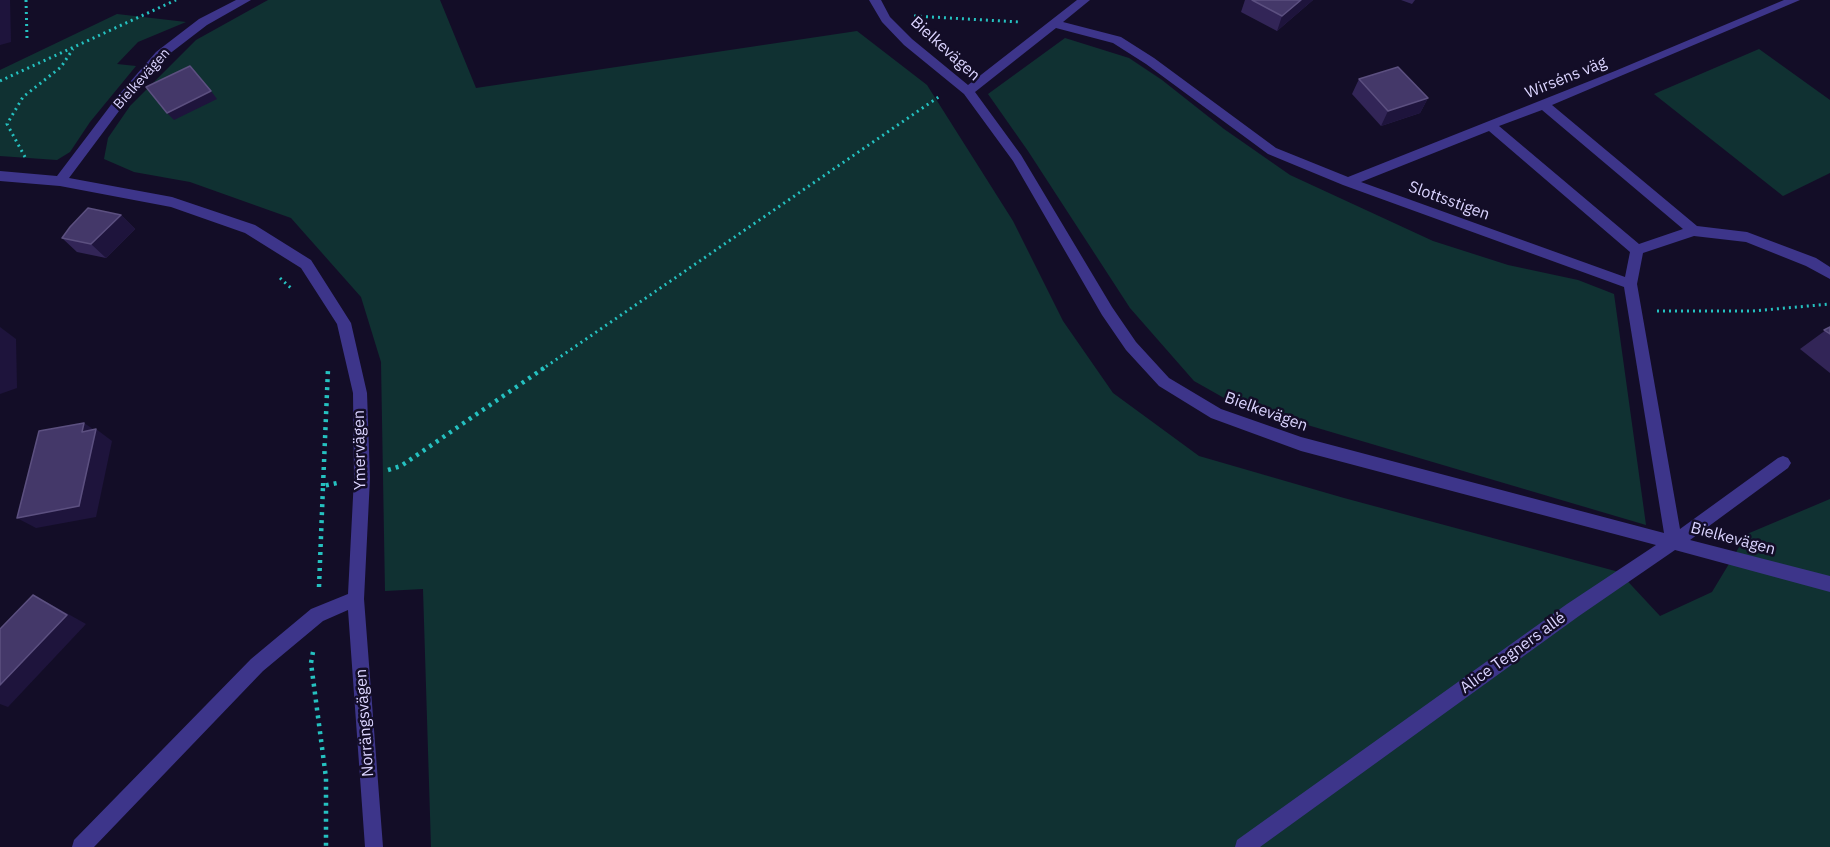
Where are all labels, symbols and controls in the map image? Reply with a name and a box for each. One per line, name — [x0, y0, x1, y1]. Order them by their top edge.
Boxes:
street label: Bielkevägen — [906, 13, 984, 85]
street label: Bielkevägen — [110, 45, 174, 113]
street label: Wirséns väg — [1522, 53, 1610, 103]
street label: Slottsstigen — [1406, 177, 1492, 225]
street label: Bielkevägen — [1222, 388, 1310, 436]
street label: Ymervägen — [350, 410, 370, 490]
street label: Bielkevägen — [1689, 518, 1777, 560]
street label: Alice Tegners allé — [1456, 608, 1570, 698]
street label: Norrängsvägen — [352, 668, 378, 778]

